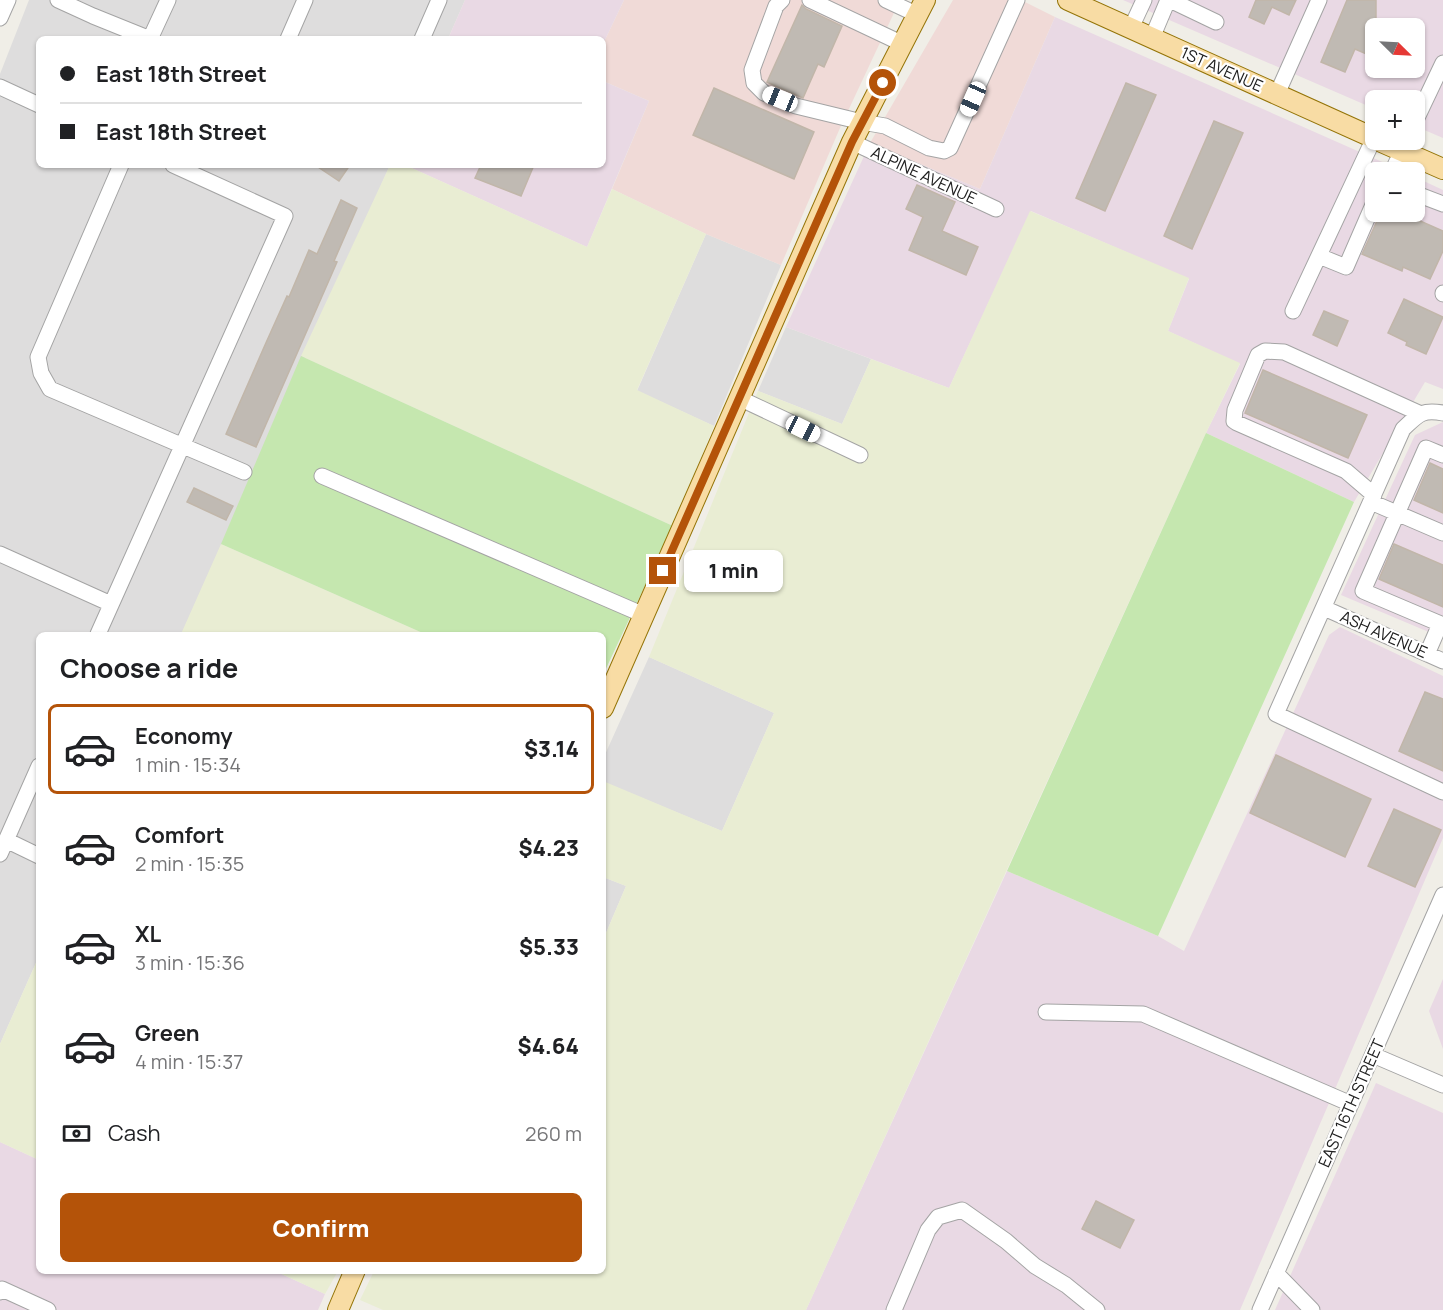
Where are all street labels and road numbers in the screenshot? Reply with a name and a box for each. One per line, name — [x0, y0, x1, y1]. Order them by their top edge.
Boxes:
street label: 1ST AVENUE — [1178, 41, 1266, 97]
street label: ALPINE AVENUE — [868, 141, 980, 209]
street label: ASH AVENUE — [1337, 605, 1431, 663]
street label: EAST 16TH STREET — [1313, 1035, 1389, 1171]

